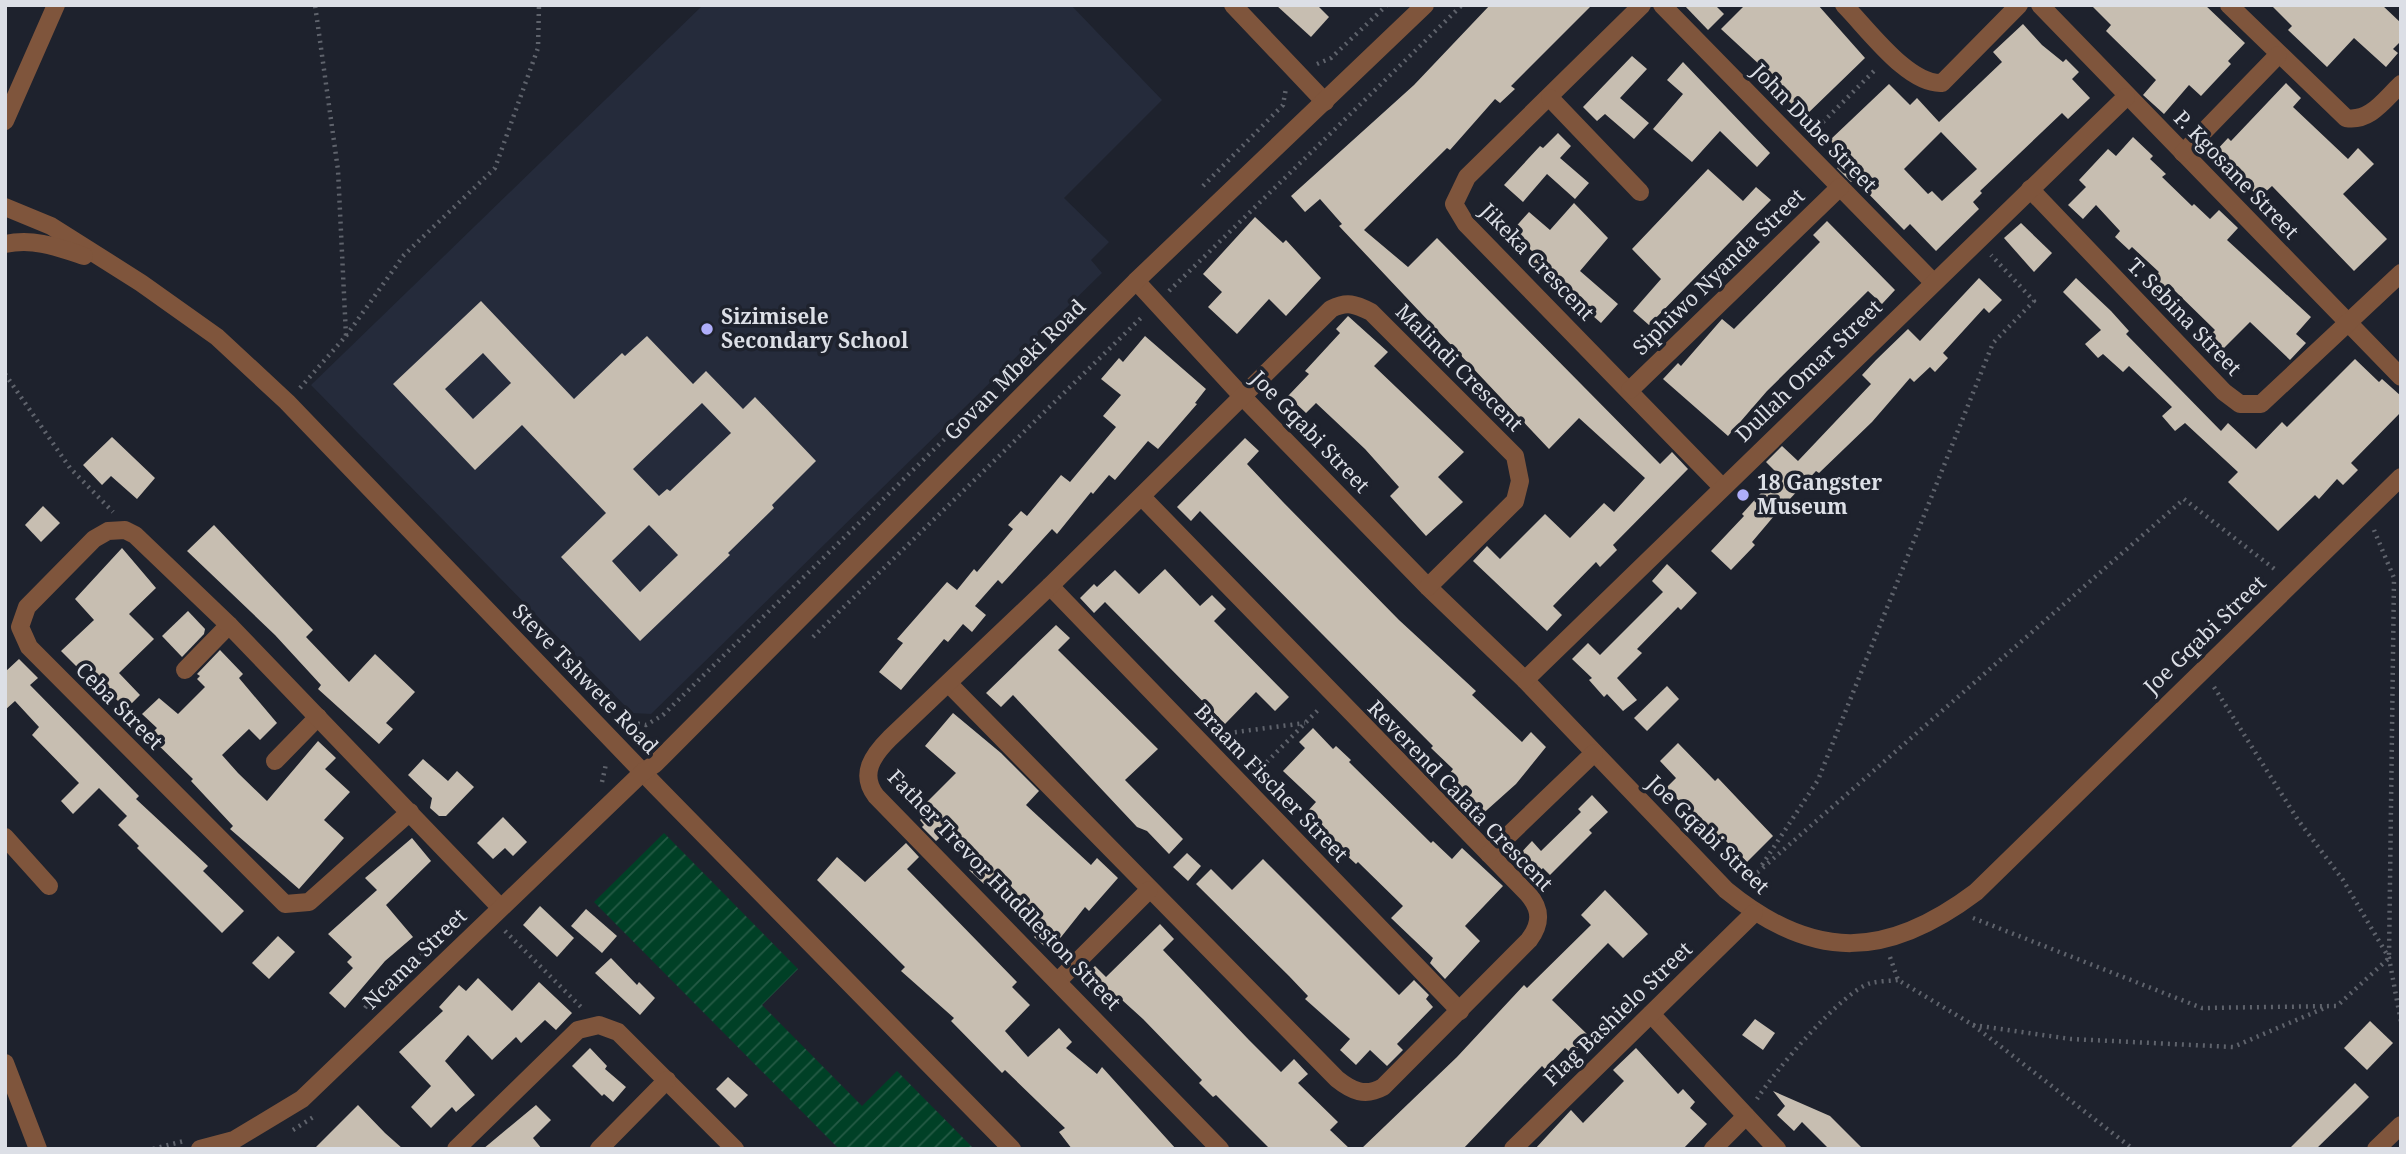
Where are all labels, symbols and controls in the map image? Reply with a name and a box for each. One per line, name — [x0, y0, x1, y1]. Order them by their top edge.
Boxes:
street label: John Dube Street — [1745, 56, 1883, 198]
street label: P. Kgosane Street — [2168, 104, 2305, 245]
street label: Siphiwo Nyanda Street — [1626, 182, 1810, 361]
street label: Jikeka Crescent — [1474, 196, 1601, 326]
street label: T. Sebina Street — [2121, 251, 2248, 381]
street label: Govan Mbeki Road — [938, 292, 1091, 446]
street label: Dullah Omar Street — [1729, 293, 1888, 448]
street label: Malindi Crescent — [1390, 298, 1529, 437]
place label: Sizimisele Secondary School — [721, 302, 909, 354]
marker: Sizimisele Secondary School — [699, 321, 715, 337]
street label: Joe Gqabi Street — [1244, 363, 1376, 498]
place label: 18 Gangster Museum — [1757, 468, 1882, 520]
marker: 18 Gangster Museum — [1735, 487, 1751, 503]
street label: Joe Gqabi Street — [2136, 569, 2271, 701]
street label: Steve Tshwete Road — [507, 597, 665, 760]
street label: Ceba Street — [70, 655, 170, 755]
street label: Reverend Calata Crescent — [1362, 694, 1559, 897]
street label: Braam Fischer Street — [1189, 697, 1355, 867]
street label: Father Trevor Huddleston Street — [882, 763, 1127, 1016]
street label: Joe Gqabi Street — [1641, 768, 1776, 900]
street label: Ncama Street — [356, 902, 472, 1015]
street label: Flag Bashielo Street — [1537, 935, 1698, 1092]

